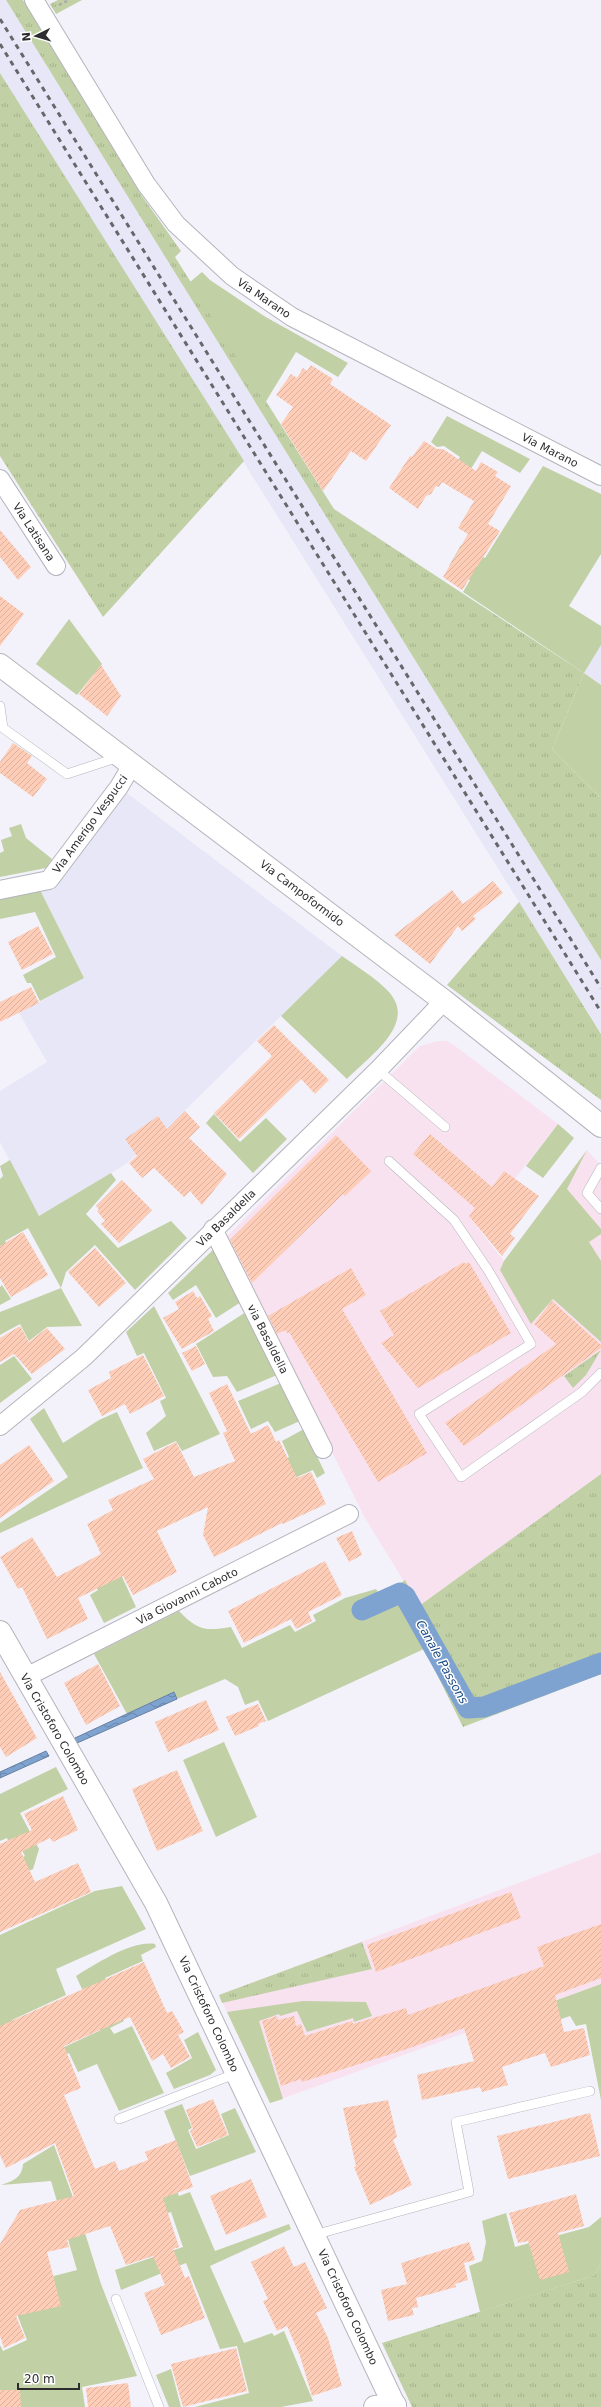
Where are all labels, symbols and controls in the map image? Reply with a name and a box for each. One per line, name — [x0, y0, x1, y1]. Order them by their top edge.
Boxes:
north arrow — [16, 16, 56, 56]
text: N — [20, 32, 33, 42]
street label: Via Marano — [234, 276, 293, 321]
street label: Via Marano — [519, 431, 580, 470]
street label: Via Latisana — [10, 501, 57, 564]
street label: Via Amerigo Vespucci — [50, 772, 131, 876]
street label: Via Campoformido — [257, 858, 346, 929]
street label: Via Basaldella — [194, 1187, 259, 1250]
street label: via Basaldella — [244, 1302, 291, 1376]
street label: Via Giovanni Caboto — [134, 1565, 240, 1628]
water label: Canale Passons — [413, 1618, 471, 1706]
street label: Via Cristoforo Colombo — [17, 1671, 92, 1787]
street label: Via Cristoforo Colombo — [176, 1954, 241, 2074]
street label: Via Cristoforo Colombo — [315, 2247, 380, 2367]
scale bar — [18, 2365, 79, 2391]
text: 20 m — [24, 2372, 55, 2386]

